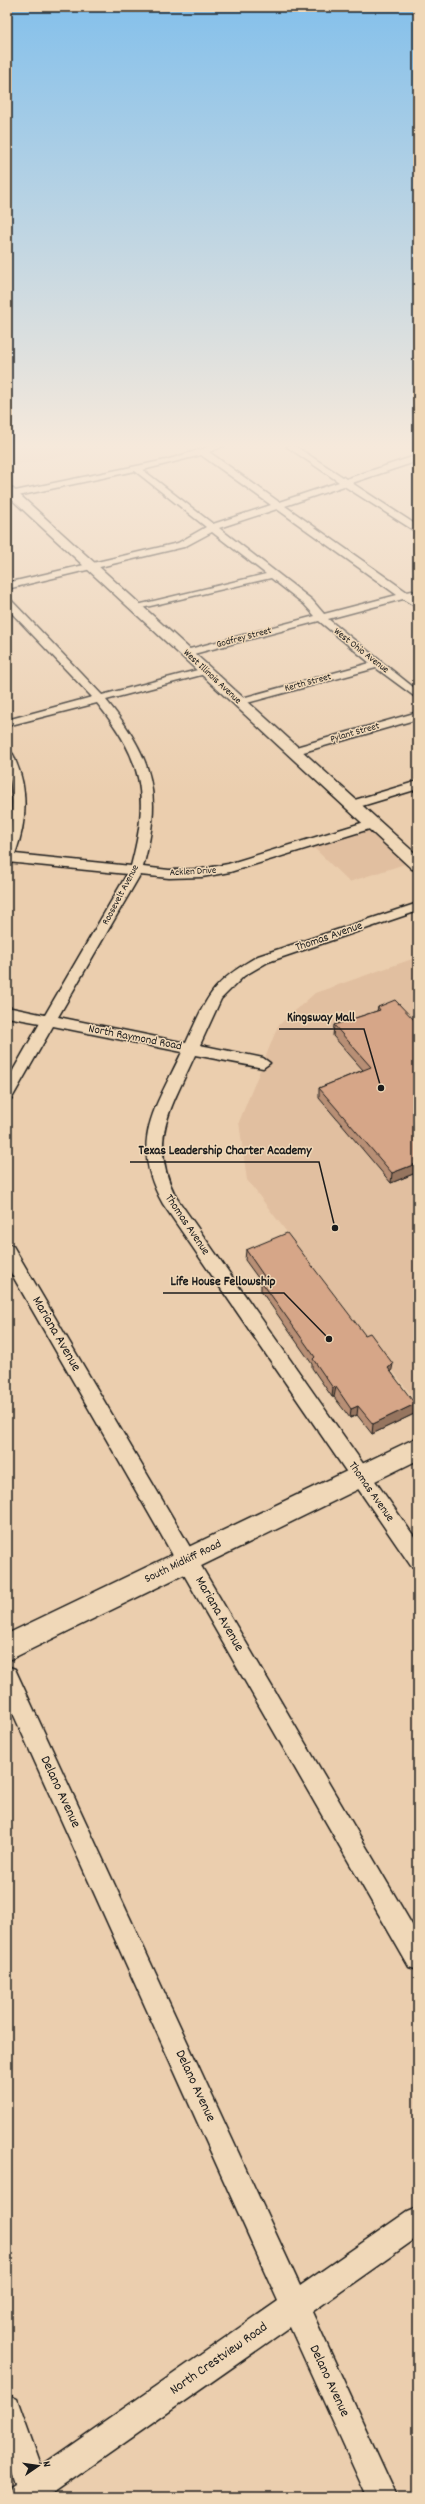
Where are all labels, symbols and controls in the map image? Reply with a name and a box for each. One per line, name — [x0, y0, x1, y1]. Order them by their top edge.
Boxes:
street label: Godfrey Street — [215, 624, 273, 652]
street label: West Ohio Avenue — [330, 625, 392, 677]
street label: West Illinois Avenue — [180, 646, 245, 708]
street label: Kerth Street — [283, 670, 333, 696]
street label: Pylant Street — [329, 719, 382, 747]
street label: Roosevelt Avenue — [99, 862, 143, 928]
street label: Acklen Drive — [169, 864, 217, 880]
street label: Thomas Avenue — [293, 918, 365, 956]
callout: Kingsway Mall — [279, 1004, 364, 1029]
text: Kingsway Mall — [287, 1009, 356, 1028]
street label: North Raymond Road — [87, 1021, 183, 1055]
callout: Texas Leadership Charter Academy — [130, 1137, 319, 1162]
text: Texas Leadership Charter Academy — [139, 1142, 312, 1161]
street label: Thomas Avenue — [160, 1191, 214, 1259]
callout: Life House Fellowship — [163, 1268, 284, 1293]
text: Life House Fellowship — [171, 1273, 275, 1292]
street label: Mariana Avenue — [26, 1293, 86, 1375]
street label: Thomas Avenue — [344, 1458, 398, 1526]
street label: South Midkiff Road — [142, 1536, 224, 1588]
street label: Mariana Avenue — [189, 1573, 249, 1655]
street label: Delano Avenue — [35, 1753, 85, 1831]
street label: Delano Avenue — [170, 2047, 220, 2125]
street label: North Crestview Road — [166, 2318, 272, 2400]
street label: Delano Avenue — [304, 2342, 354, 2420]
north arrow — [18, 2446, 58, 2486]
text: N — [37, 2460, 54, 2469]

